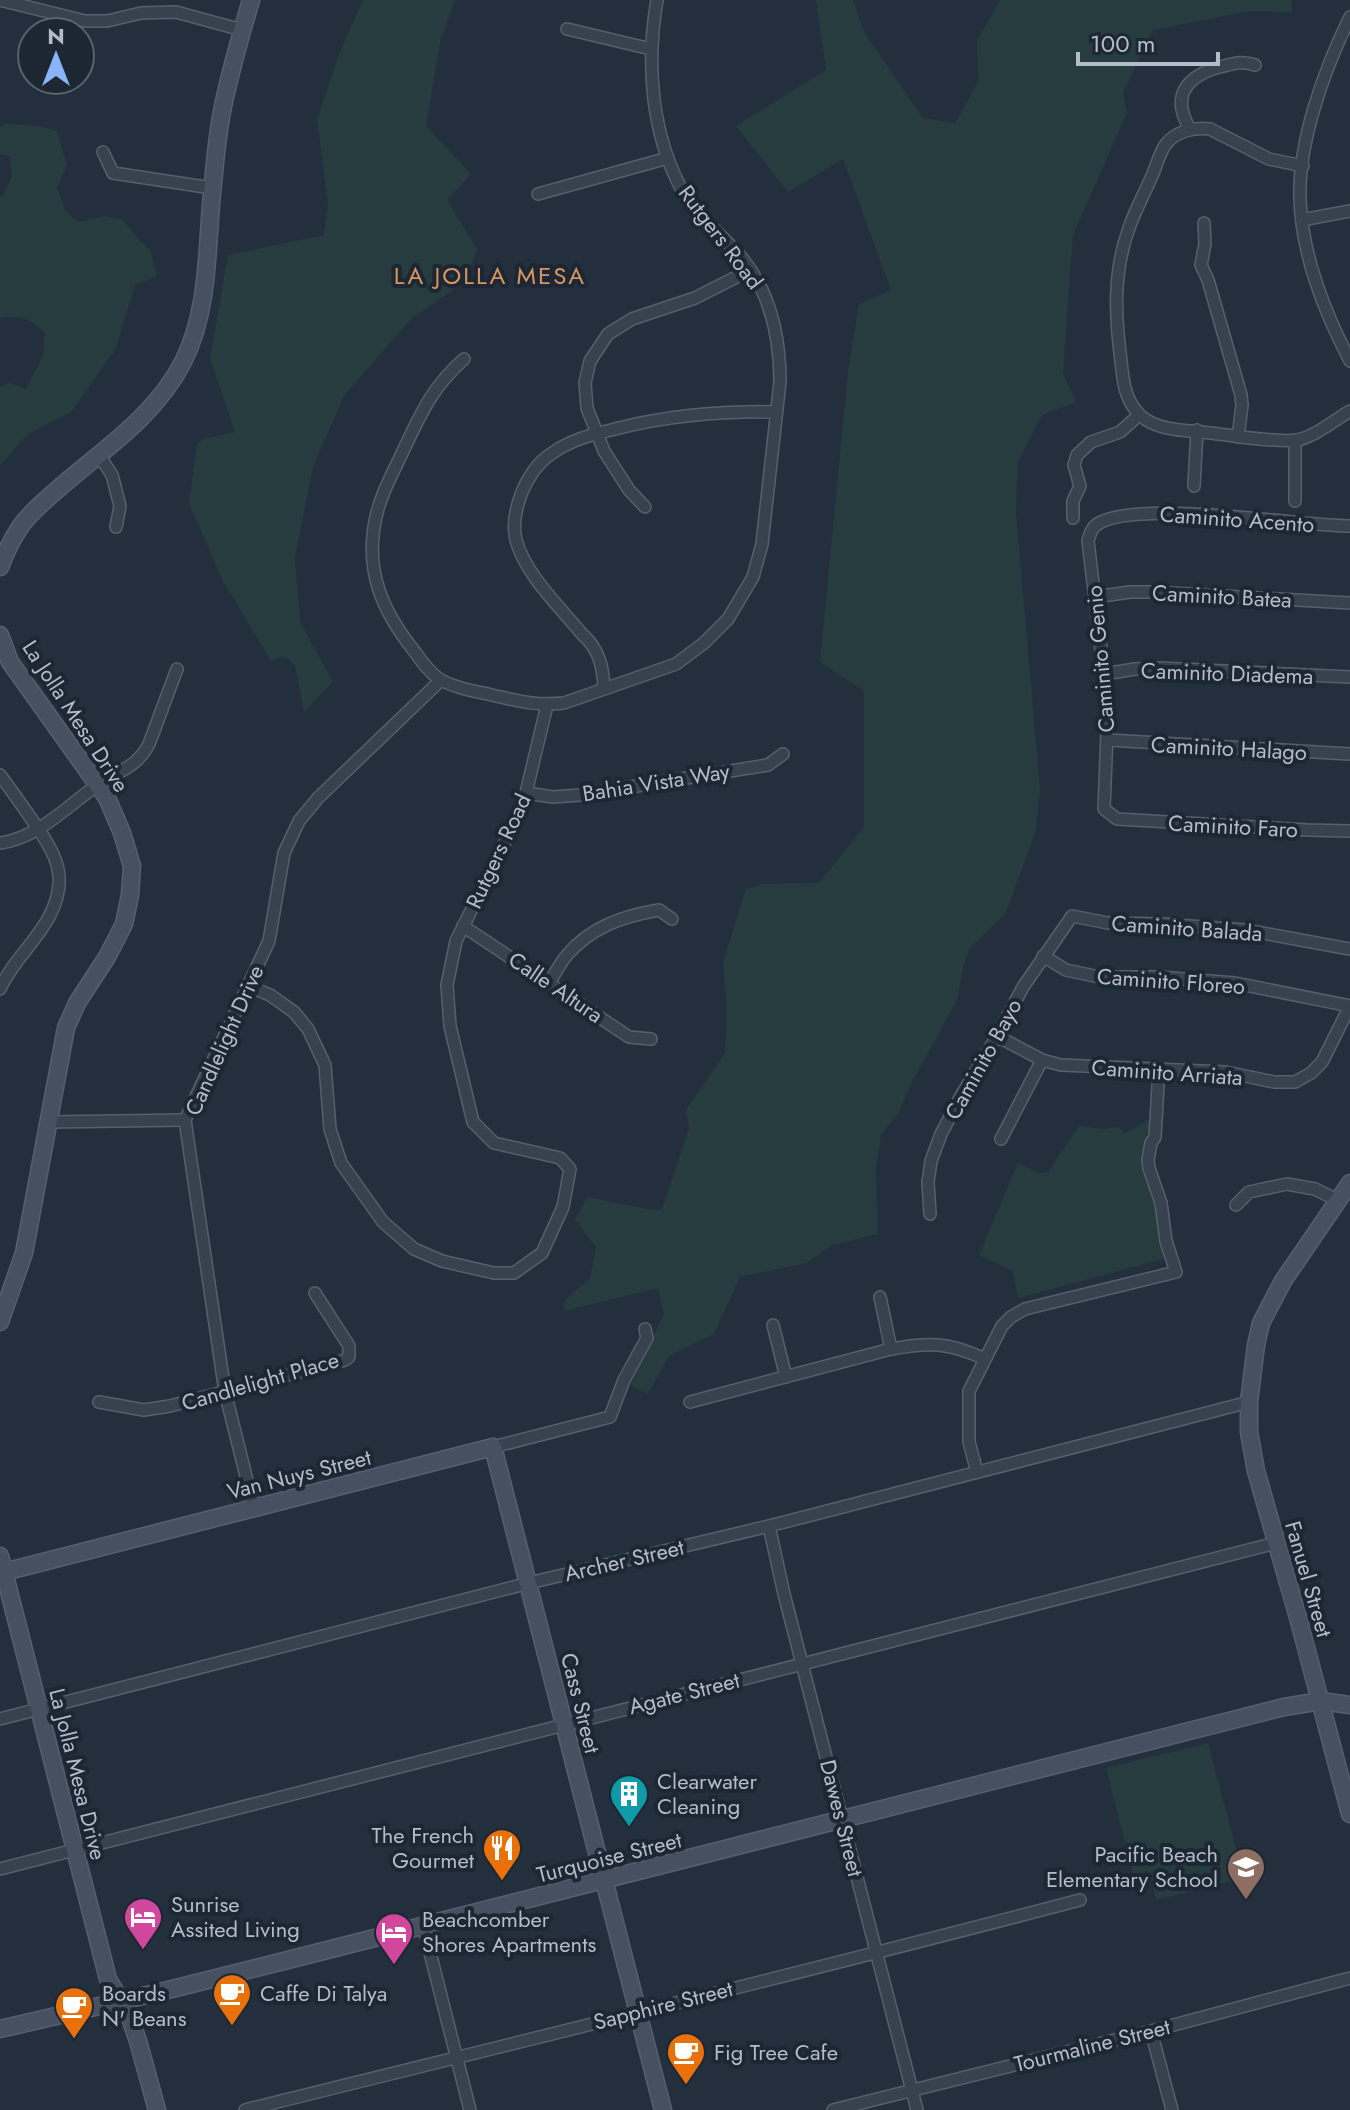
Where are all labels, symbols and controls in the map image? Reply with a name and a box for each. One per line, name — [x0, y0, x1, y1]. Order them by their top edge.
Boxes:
north arrow — [16, 16, 96, 96]
scale bar — [1078, 16, 1218, 66]
text: N — [47, 20, 65, 52]
text: 100 m — [1090, 26, 1156, 61]
street label: Rutgers Road — [671, 178, 771, 296]
district label: LA JOLLA MESA — [394, 258, 586, 293]
street label: Caminito Acento — [1159, 498, 1315, 540]
street label: Caminito Batea — [1151, 576, 1293, 616]
street label: Caminito Genio — [1078, 584, 1122, 734]
street label: La Jolla Mesa Drive — [15, 634, 137, 798]
street label: Caminito Diadema — [1140, 654, 1314, 692]
street label: Caminito Halago — [1150, 728, 1308, 768]
street label: Bahia Vista Way — [580, 755, 732, 809]
street label: Rutgers Road — [457, 788, 539, 914]
street label: Caminito Faro — [1167, 807, 1299, 845]
street label: Caminito Balada — [1110, 907, 1264, 949]
street label: Calle Altura — [502, 943, 610, 1031]
street label: Candlelight Drive — [176, 960, 272, 1120]
street label: Caminito Floreo — [1096, 960, 1246, 1002]
street label: Caminito Bayo — [937, 993, 1029, 1125]
street label: Caminito Arriata — [1090, 1051, 1244, 1093]
street label: Candlelight Place — [178, 1343, 342, 1419]
street label: Van Nuys Street — [224, 1440, 375, 1507]
street label: Fanuel Street — [1277, 1517, 1341, 1642]
street label: Archer Street — [561, 1531, 688, 1589]
street label: Cass Street — [553, 1649, 609, 1757]
street label: Agate Street — [625, 1664, 744, 1722]
street label: La Jolla Mesa Drive — [41, 1685, 115, 1863]
street label: Dawes Street — [812, 1756, 872, 1880]
place label: Clearwater Cleaning — [657, 1765, 757, 1822]
building icon: Clearwater Cleaning — [608, 1773, 650, 1828]
place label: The French Gourmet — [372, 1819, 475, 1876]
street label: Turquoise Street — [533, 1823, 686, 1890]
restaurant icon: The French Gourmet — [481, 1827, 523, 1882]
place label: Pacific Beach Elementary School — [1046, 1838, 1218, 1895]
school or university icon: Pacific Beach Elementary School — [1225, 1846, 1267, 1901]
place label: Sunrise Assited Living — [171, 1888, 300, 1945]
hotel icon: Sunrise Assited Living — [122, 1896, 164, 1951]
place label: Beachcomber Shores Apartments — [422, 1903, 596, 1960]
hotel icon: Beachcomber Shores Apartments — [373, 1911, 415, 1966]
cafe icon: Caffe Di Talya — [211, 1972, 253, 2027]
street label: Sapphire Street — [590, 1972, 737, 2038]
place label: Boards N' Beans — [102, 1977, 187, 2034]
place label: Caffe Di Talya — [260, 1977, 387, 2009]
cafe icon: Boards N' Beans — [53, 1985, 95, 2040]
street label: Tourmaline Street — [1011, 2010, 1174, 2080]
cafe icon: Fig Tree Cafe — [665, 2031, 707, 2086]
place label: Fig Tree Cafe — [714, 2036, 838, 2068]

